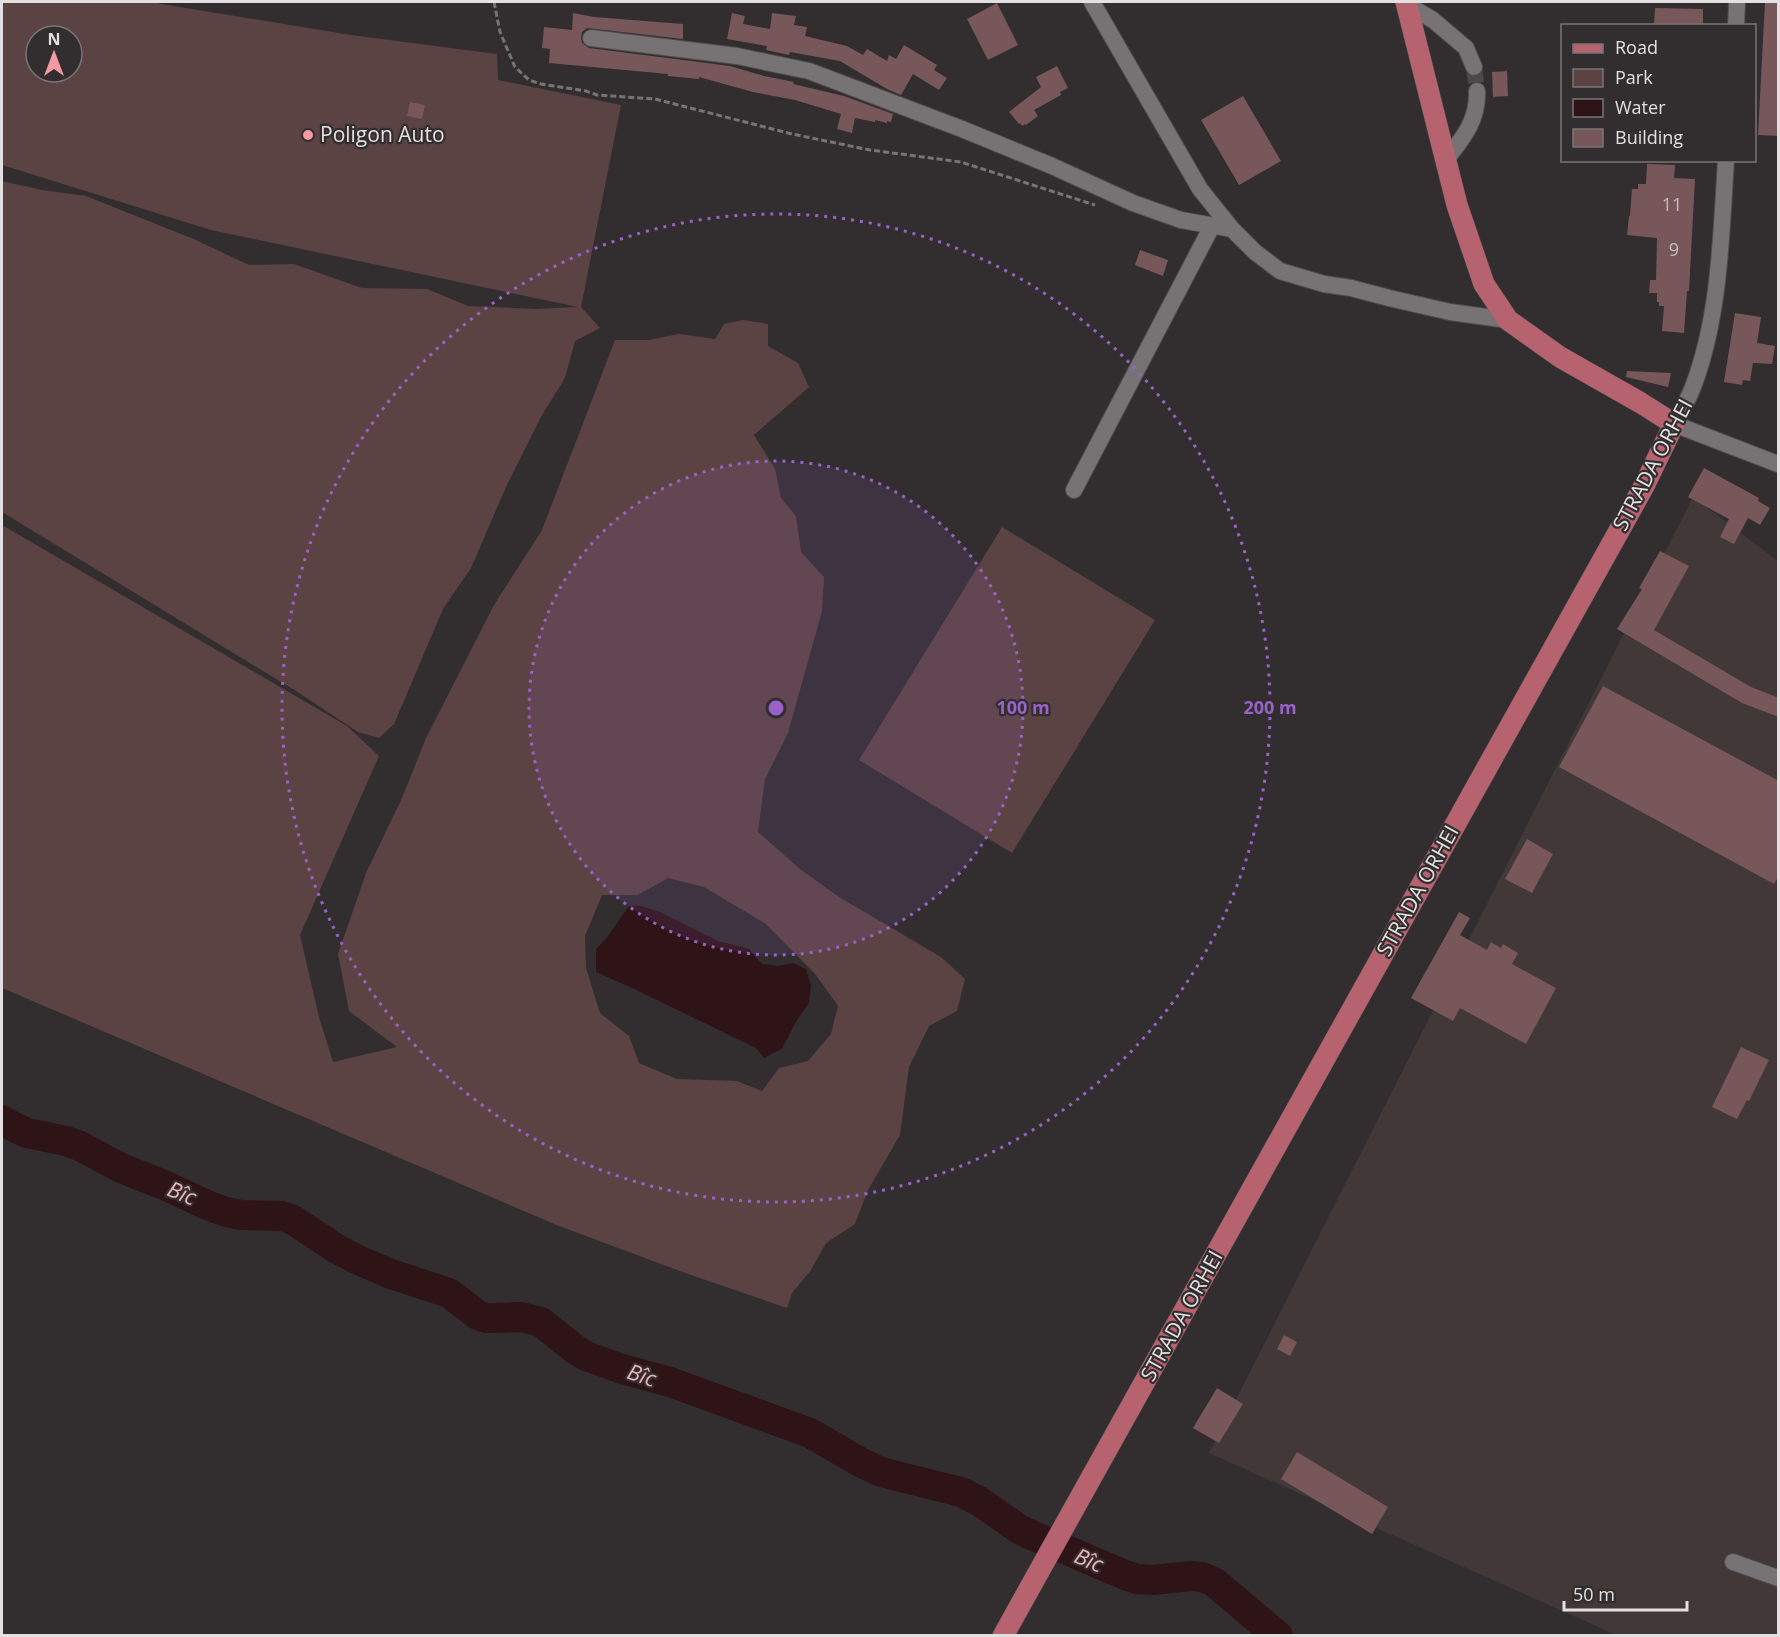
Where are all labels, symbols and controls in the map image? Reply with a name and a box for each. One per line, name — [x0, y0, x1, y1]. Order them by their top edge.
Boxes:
north arrow — [24, 24, 84, 84]
legend — [1561, 24, 1756, 162]
text: N — [47, 28, 61, 50]
text: Road — [1615, 35, 1658, 59]
text: Park — [1615, 65, 1653, 89]
text: Water — [1615, 95, 1666, 119]
place label: Poligon Auto — [320, 120, 445, 148]
text: Building — [1615, 125, 1683, 149]
marker: Poligon Auto — [301, 128, 315, 142]
house number: 11 — [1662, 192, 1682, 216]
house number: 9 — [1669, 237, 1679, 261]
street label: STRADA ORHEI — [1606, 394, 1699, 535]
text: 100 m — [996, 695, 1050, 719]
text: 200 m — [1243, 695, 1297, 719]
centre of rings — [766, 698, 786, 718]
street label: STRADA ORHEI — [1370, 820, 1465, 961]
water label: Bîc — [163, 1173, 202, 1212]
street label: STRADA ORHEI — [1134, 1245, 1229, 1386]
water label: Bîc — [624, 1355, 662, 1393]
water label: Bîc — [1070, 1540, 1109, 1579]
scale bar — [1564, 1574, 1687, 1612]
text: 50 m — [1573, 1582, 1615, 1606]

